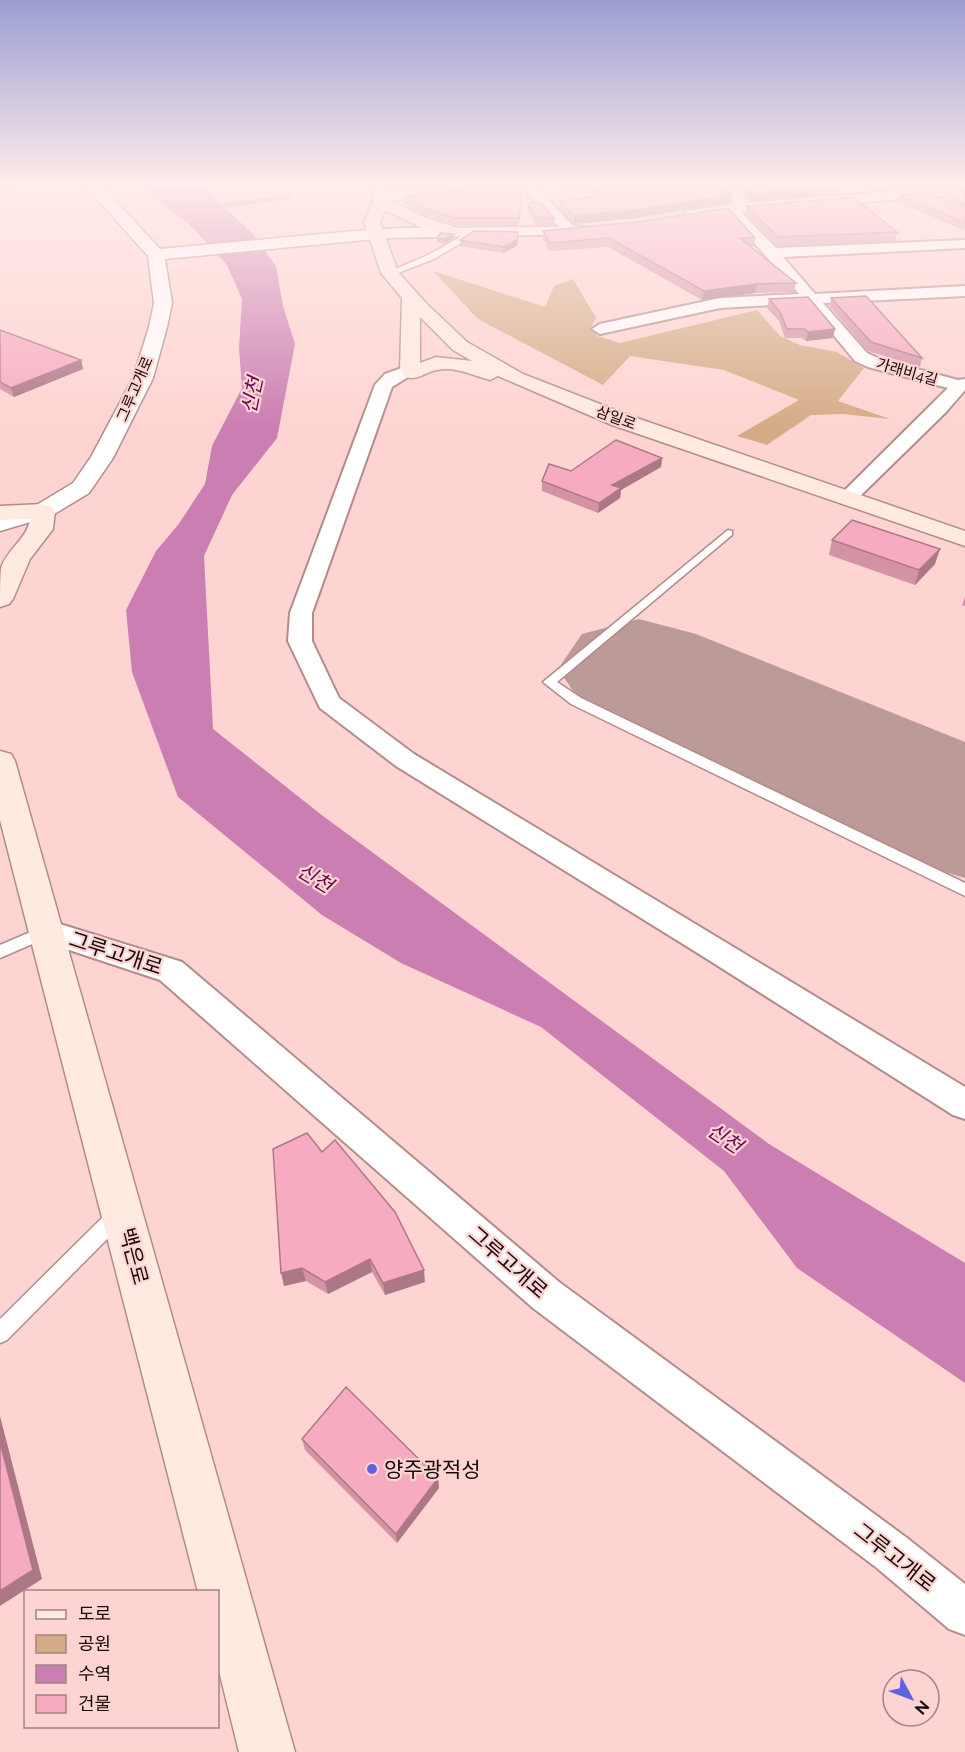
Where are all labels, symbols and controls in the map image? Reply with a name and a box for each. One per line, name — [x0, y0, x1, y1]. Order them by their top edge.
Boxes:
street label: 그루고개로 — [113, 354, 157, 424]
street label: 가래비4길 — [874, 355, 940, 389]
water label: 신천 — [236, 372, 268, 415]
street label: 삼일로 — [593, 402, 639, 434]
water label: 신천 — [293, 858, 339, 899]
street label: 그루고개로 — [66, 926, 166, 980]
water label: 신천 — [703, 1118, 749, 1160]
street label: 그루고개로 — [463, 1221, 553, 1303]
street label: 백은로 — [114, 1225, 154, 1287]
place label: 양주광적성 — [384, 1457, 481, 1482]
marker: 양주광적성 — [365, 1462, 379, 1476]
street label: 그루고개로 — [849, 1517, 941, 1597]
legend — [24, 1590, 219, 1728]
text: 도로 — [78, 1603, 111, 1624]
text: 공원 — [78, 1633, 111, 1654]
text: 수역 — [78, 1663, 111, 1684]
north arrow — [881, 1668, 941, 1728]
text: 건물 — [78, 1693, 111, 1714]
text: N — [911, 1697, 933, 1718]

